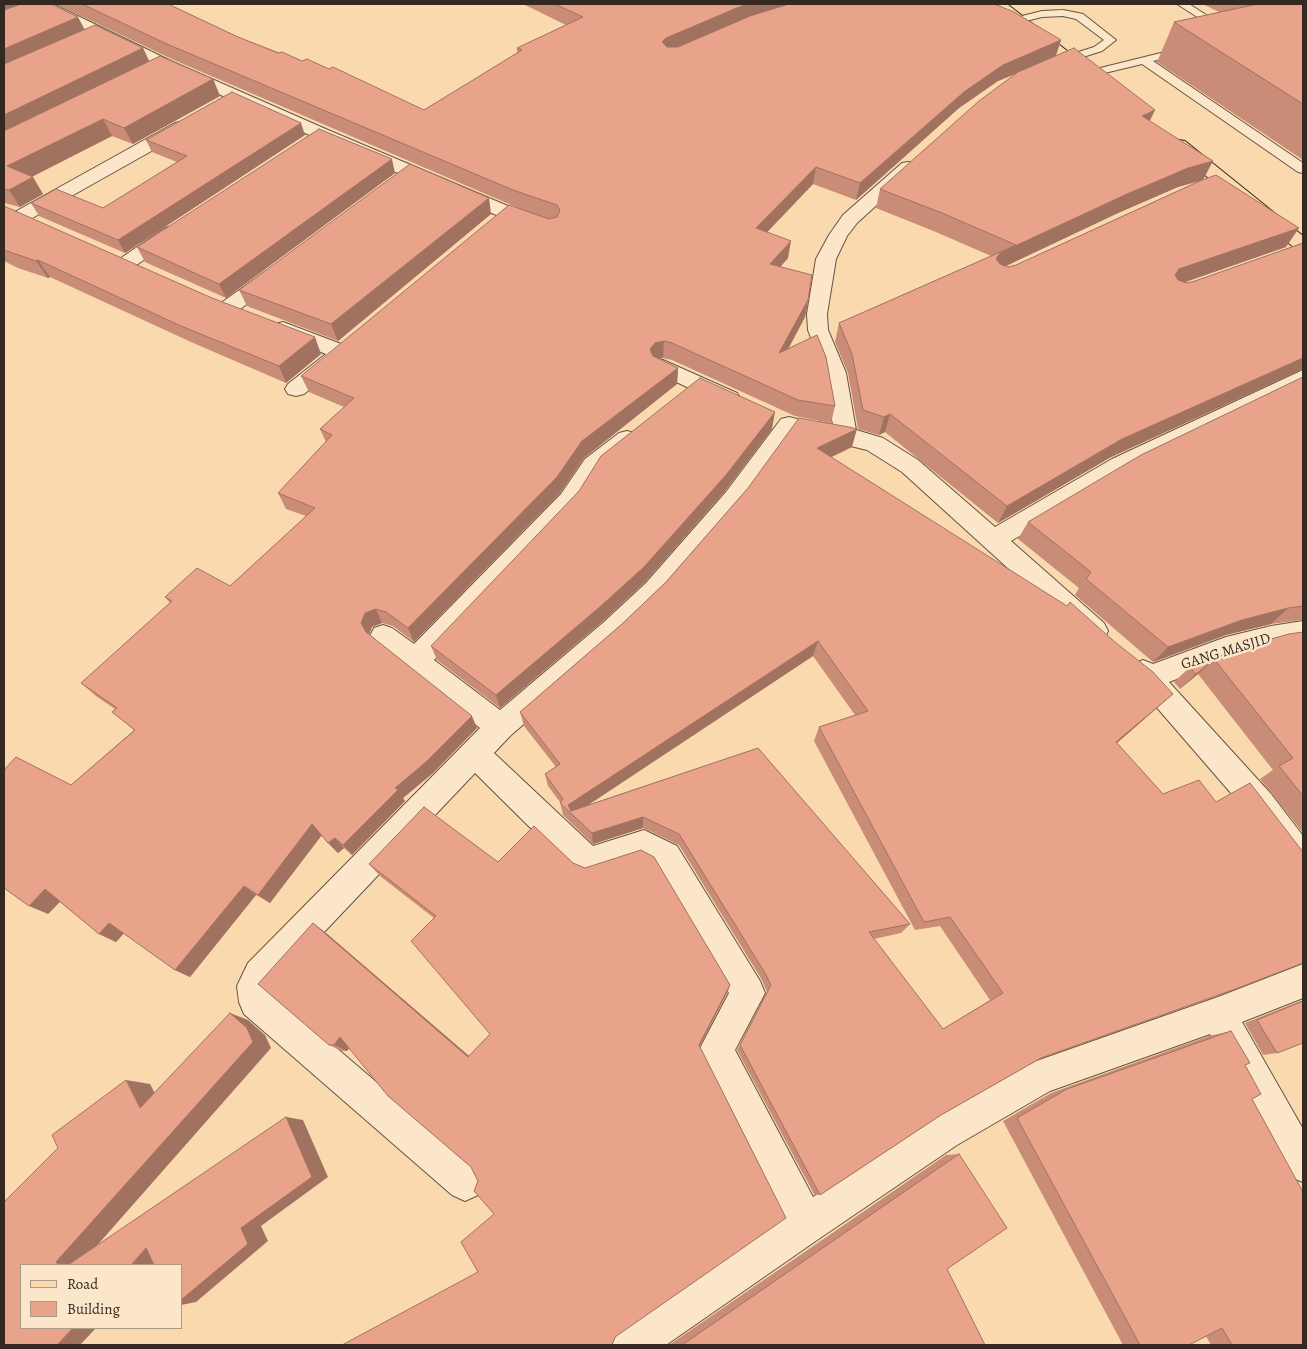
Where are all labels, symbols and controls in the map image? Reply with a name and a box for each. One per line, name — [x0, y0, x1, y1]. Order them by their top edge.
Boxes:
street label: GANG MASJID — [1179, 630, 1273, 674]
legend — [20, 1264, 182, 1329]
text: Road — [67, 1274, 98, 1294]
text: Building — [67, 1299, 120, 1319]

